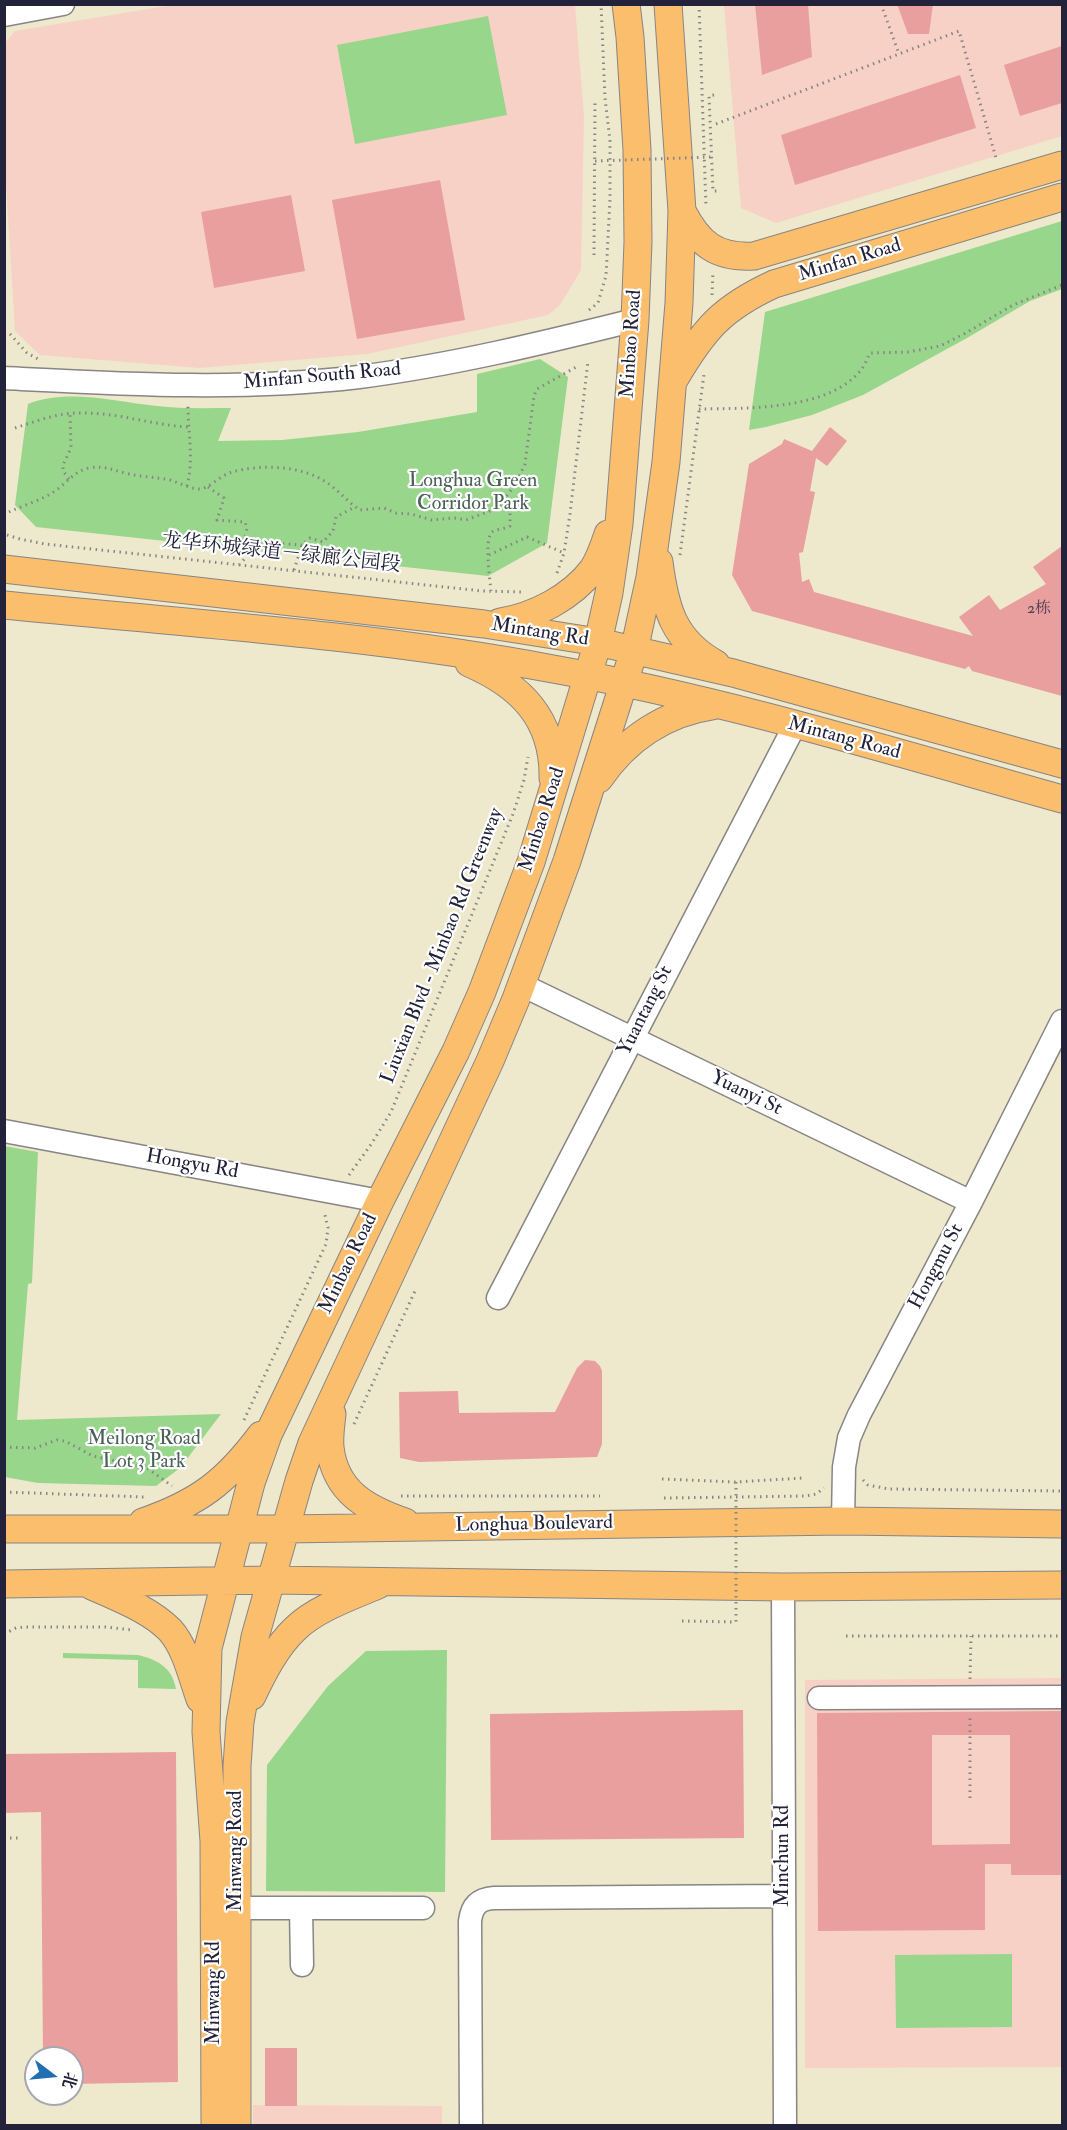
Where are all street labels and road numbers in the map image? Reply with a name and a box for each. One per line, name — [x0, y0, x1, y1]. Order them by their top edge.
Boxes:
street label: Minfan Road — [796, 234, 904, 288]
street label: Minbao Road — [616, 289, 648, 399]
street label: Minfan South Road — [242, 358, 402, 396]
street label: 龙华环城绿道－绿廊公园段 — [160, 530, 402, 578]
street label: Mintang Rd — [490, 613, 590, 653]
street label: Mintang Road — [785, 712, 903, 766]
street label: Minbao Road — [515, 765, 571, 875]
street label: Liuxian Blvd - Minbao Rd Greenway — [377, 805, 509, 1087]
street label: Yuantang St — [613, 962, 679, 1060]
street label: Yuanyi St — [706, 1066, 786, 1122]
street label: Hongyu Rd — [144, 1145, 240, 1185]
street label: Minbao Road — [314, 1210, 384, 1318]
street label: Hongmu St — [904, 1220, 970, 1314]
street label: Longhua Boulevard — [455, 1512, 613, 1538]
street label: Minwang Road — [225, 1790, 249, 1912]
street label: Minchun Rd — [772, 1805, 796, 1907]
street label: Minwang Rd — [203, 1941, 227, 2045]

